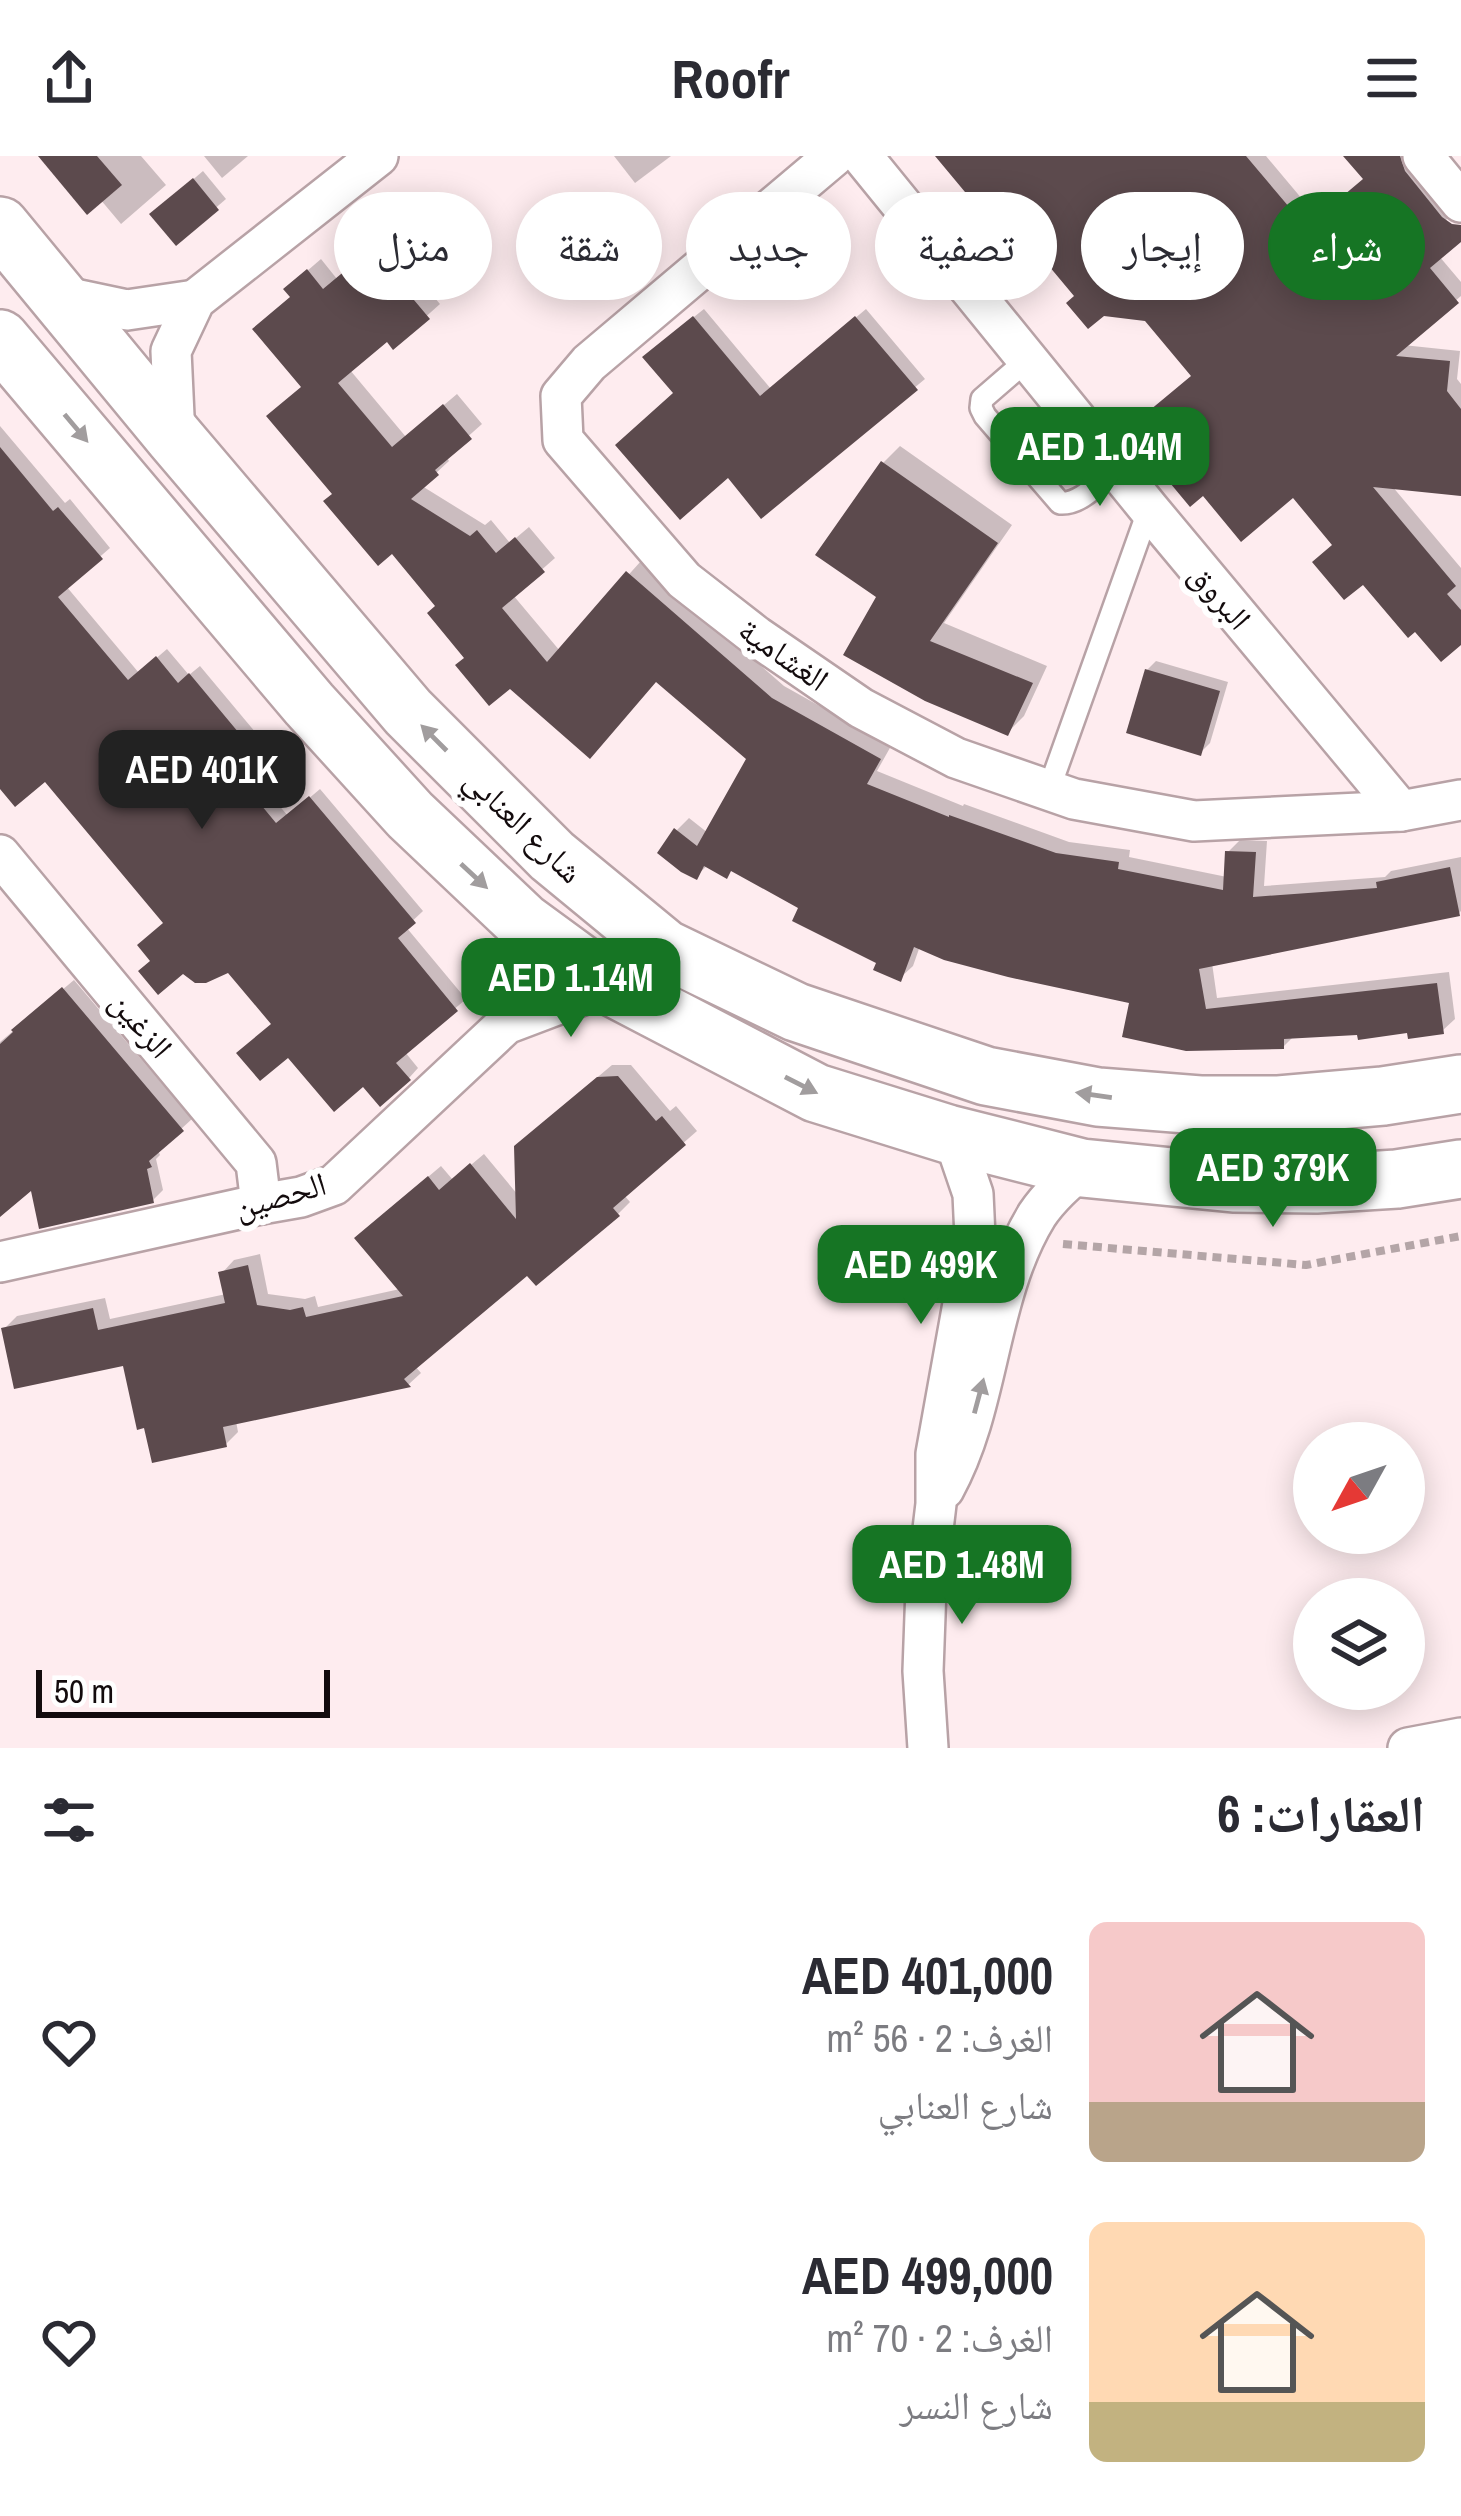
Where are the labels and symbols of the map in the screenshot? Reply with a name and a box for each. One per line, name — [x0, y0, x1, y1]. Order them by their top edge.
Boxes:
pin: AED 1.04M — [963, 407, 1237, 509]
one-way arrow — [62, 413, 88, 443]
street label: البروق — [1180, 553, 1262, 639]
street label: الغشامية — [730, 607, 838, 701]
one-way arrow — [421, 725, 449, 753]
pin: AED 401K — [78, 730, 326, 832]
street label: شارع العنابي — [452, 758, 593, 896]
one-way arrow — [460, 862, 489, 890]
pin: AED 1.14M — [434, 938, 708, 1040]
street label: الزغين — [101, 981, 183, 1067]
one-way arrow — [784, 1075, 819, 1095]
one-way arrow — [1075, 1085, 1112, 1104]
pin: AED 379K — [1149, 1128, 1397, 1230]
street label: الحصين — [229, 1161, 331, 1229]
pin: AED 499K — [797, 1225, 1045, 1327]
one-way arrow — [970, 1378, 989, 1415]
north arrow — [1293, 1422, 1425, 1554]
pin: AED 1.48M — [825, 1525, 1099, 1627]
scale bar — [36, 1664, 330, 1717]

